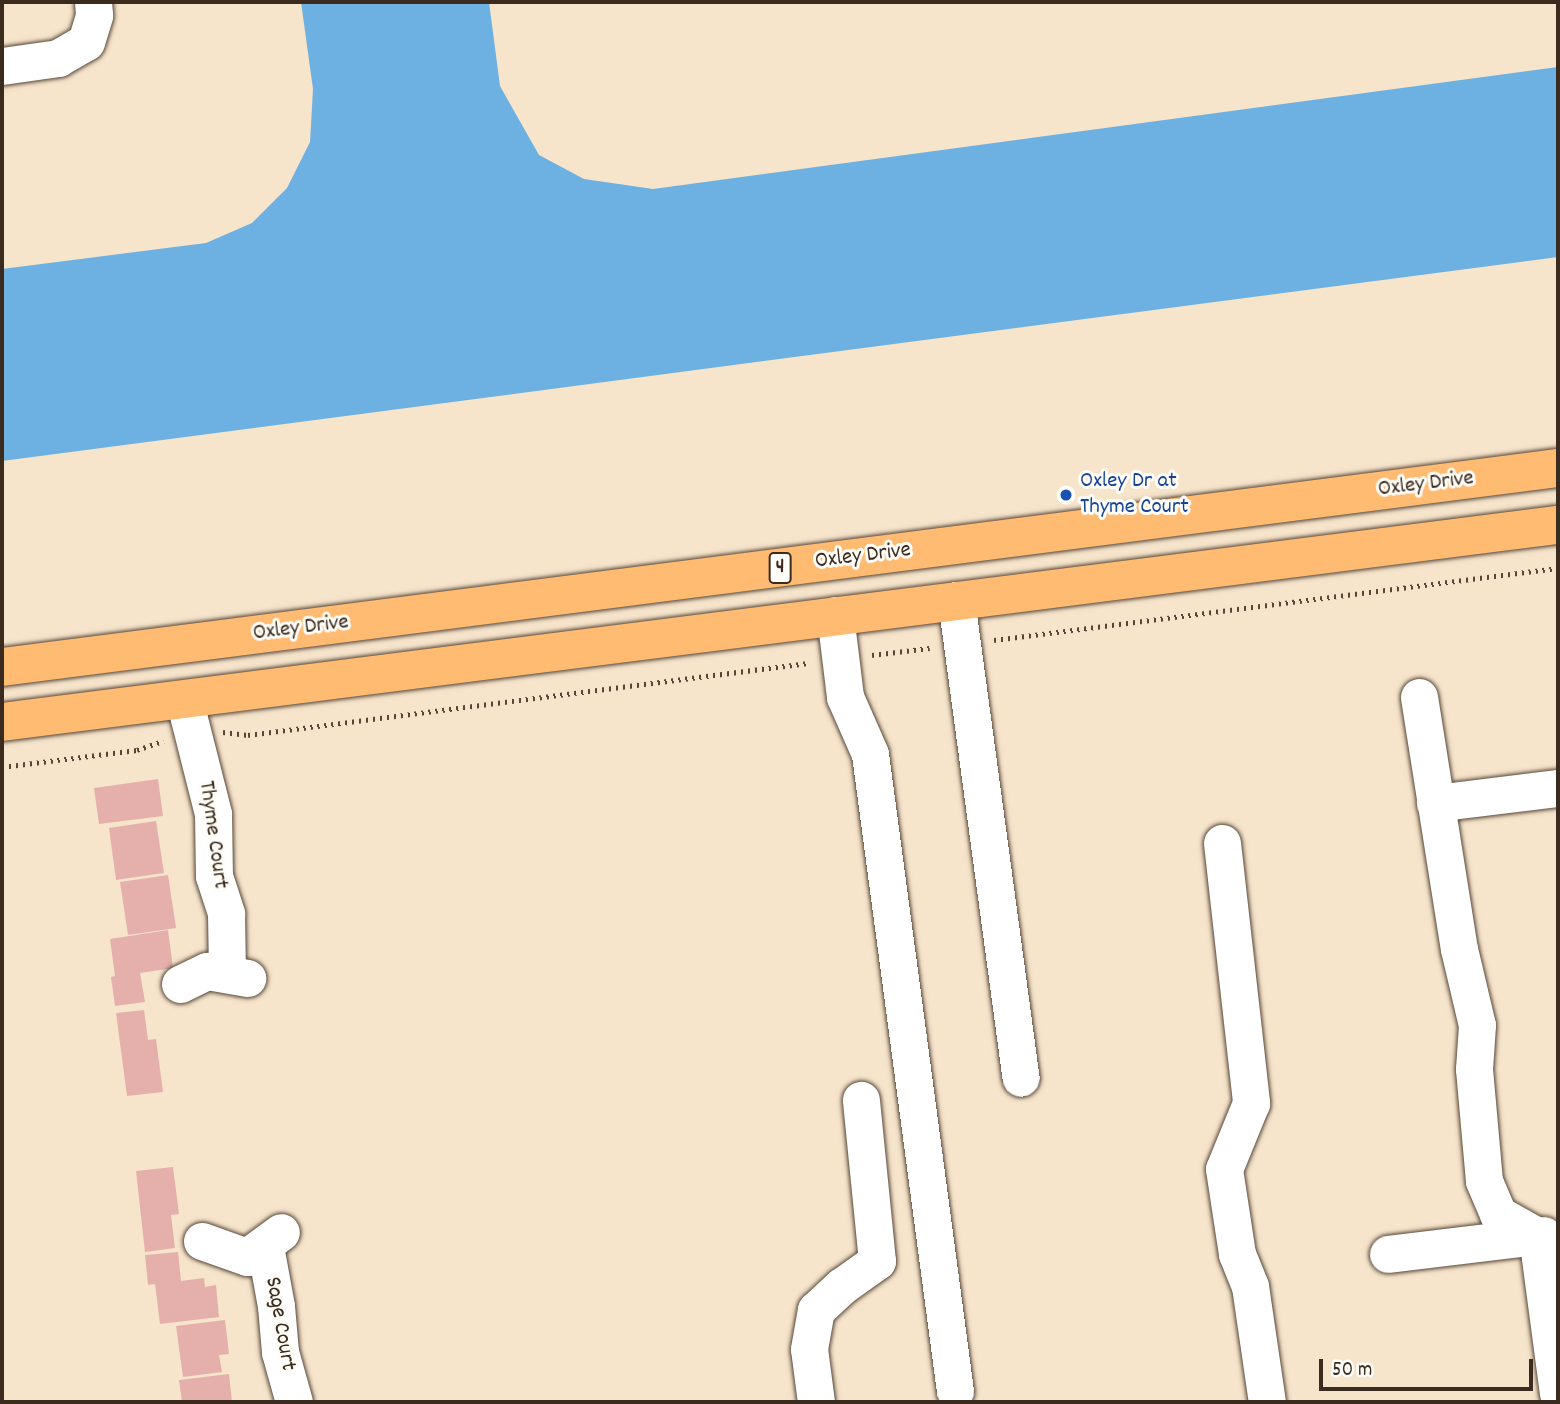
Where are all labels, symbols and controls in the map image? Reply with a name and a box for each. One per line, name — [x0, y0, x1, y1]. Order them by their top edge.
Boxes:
street label: Oxley Drive — [1377, 465, 1475, 505]
place label: Oxley Dr at Thyme Court — [1080, 468, 1189, 522]
marker: Oxley Dr at Thyme Court — [1058, 487, 1074, 503]
street label: Oxley Drive — [814, 537, 912, 577]
road number: 4 — [768, 550, 792, 586]
street label: Oxley Drive — [252, 609, 350, 649]
street label: Thyme Court — [191, 779, 233, 891]
street label: Sage Court — [257, 1275, 301, 1373]
scale bar — [1322, 1344, 1536, 1388]
text: 50 m — [1332, 1356, 1372, 1386]

